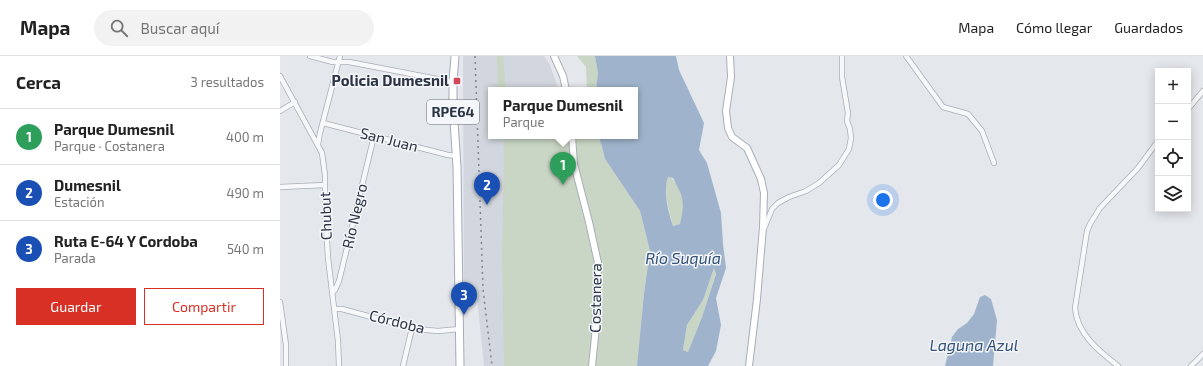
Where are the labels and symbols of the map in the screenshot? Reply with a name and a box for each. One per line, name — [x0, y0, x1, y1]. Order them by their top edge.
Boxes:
place label: Policia Dumesnil — [331, 71, 449, 89]
marker: Policia Dumesnil — [452, 76, 462, 86]
road number: RPE64 — [427, 100, 479, 124]
street label: San Juan — [358, 123, 420, 155]
pin: 1 — [550, 152, 576, 185]
pin: 2 — [474, 172, 500, 205]
street label: Río Negro — [338, 181, 370, 250]
your location — [873, 190, 893, 210]
street label: Chubut — [315, 191, 335, 241]
water label: Río Suquía — [645, 248, 721, 267]
street label: Costanera — [585, 263, 605, 333]
pin: 3 — [451, 282, 477, 315]
street label: Córdoba — [367, 305, 427, 337]
water label: Laguna Azul — [930, 335, 1018, 354]

